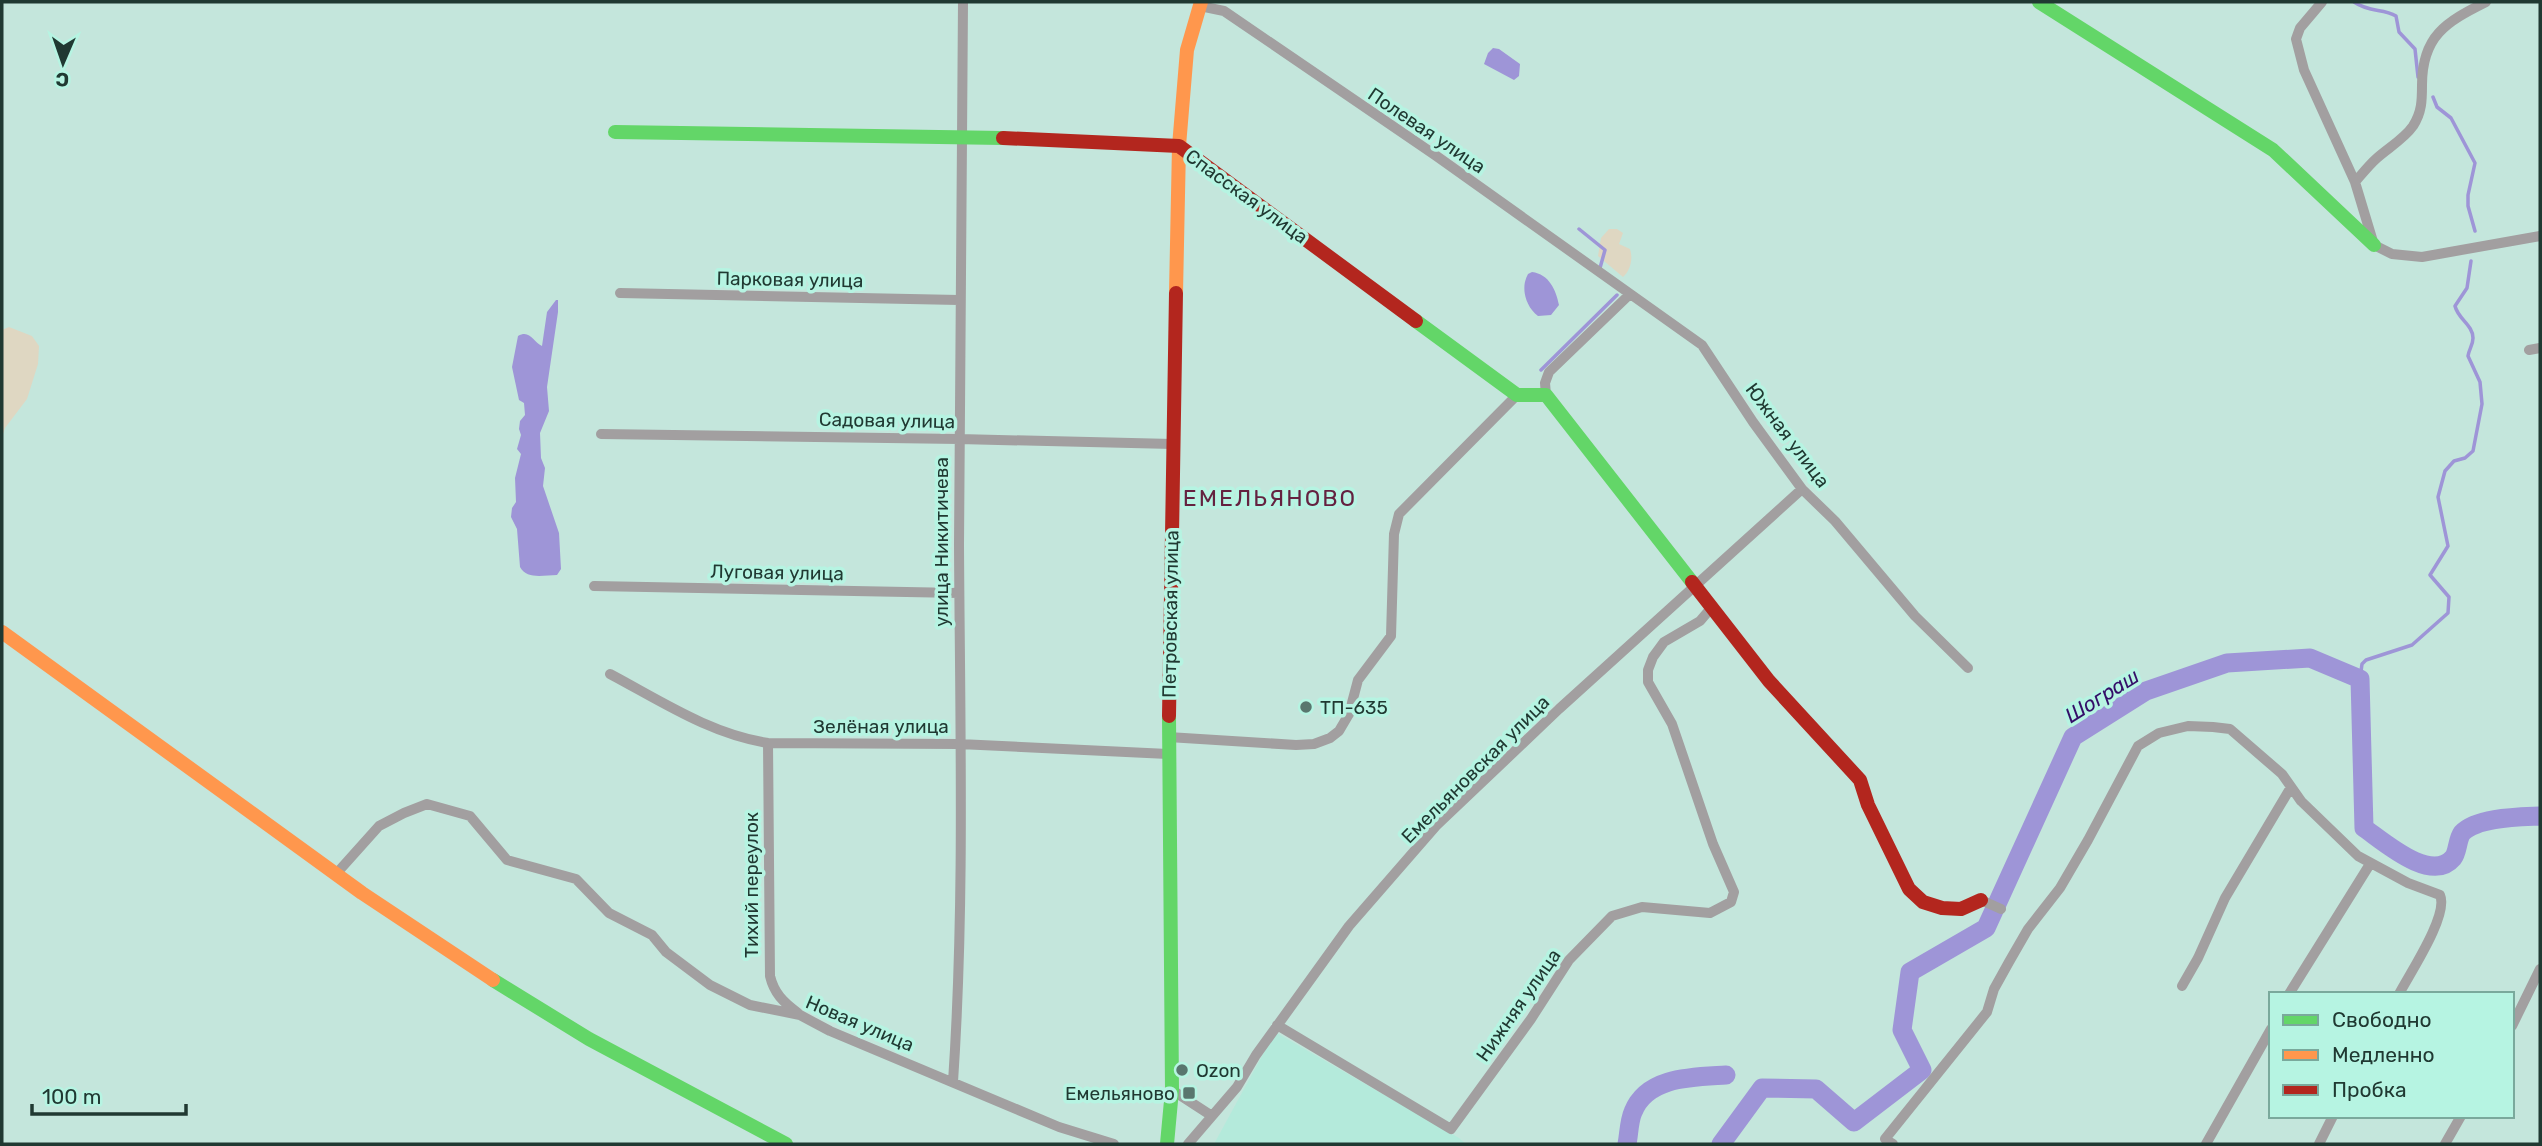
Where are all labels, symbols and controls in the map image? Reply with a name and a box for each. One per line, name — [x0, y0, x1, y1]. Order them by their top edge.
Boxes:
north arrow — [28, 28, 98, 98]
text: С — [55, 68, 69, 91]
street label: Полевая улица — [1364, 83, 1490, 178]
street label: Спасская улица — [1181, 144, 1312, 249]
street label: Парковая улица — [716, 267, 864, 292]
street label: Южная улица — [1741, 378, 1834, 492]
street label: Садовая улица — [819, 408, 955, 433]
street label: улица Никитичева — [930, 457, 953, 627]
district label: ЕМЕЛЬЯНОВО — [1183, 484, 1357, 512]
street label: Петровская улица — [1158, 530, 1183, 698]
street label: Луговая улица — [710, 560, 844, 585]
water label: Шограш — [2060, 663, 2144, 728]
street label: Емельяновская улица — [1397, 691, 1554, 848]
place label: ТП-635 — [1320, 696, 1388, 719]
marker: ТП-635 — [1298, 699, 1314, 715]
street label: Зелёная улица — [813, 715, 949, 738]
street label: Тихий переулок — [740, 812, 763, 958]
street label: Нижняя улица — [1471, 945, 1566, 1066]
street label: Новая улица — [802, 990, 917, 1057]
legend — [2269, 992, 2514, 1118]
text: Свободно — [2332, 1007, 2432, 1032]
text: Медленно — [2332, 1042, 2435, 1067]
place label: Ozon — [1196, 1059, 1241, 1082]
marker: Ozon — [1174, 1062, 1190, 1078]
scale bar — [32, 1072, 186, 1116]
text: Пробка — [2332, 1077, 2407, 1102]
place label: Емельяново — [1065, 1082, 1175, 1105]
text: 100 m — [42, 1084, 101, 1109]
marker: Емельяново — [1181, 1085, 1197, 1101]

